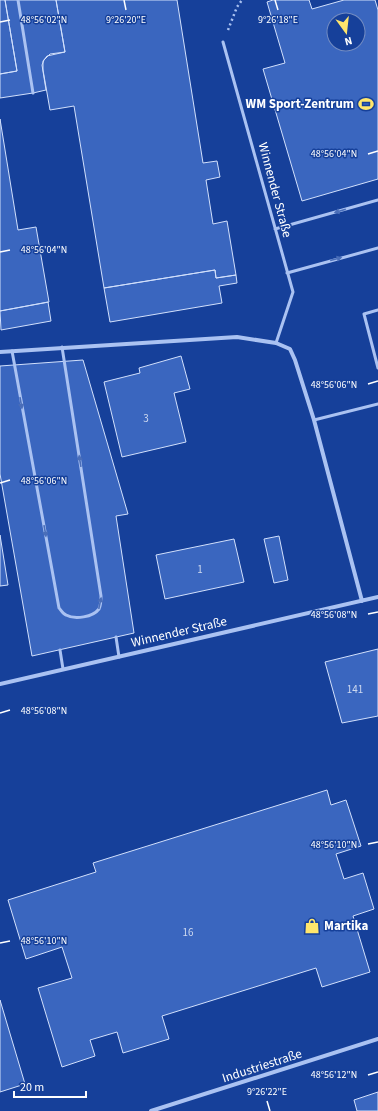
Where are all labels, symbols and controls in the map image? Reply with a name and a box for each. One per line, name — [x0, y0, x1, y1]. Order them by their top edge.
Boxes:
north arrow — [326, 12, 366, 52]
text: 48°56'02"N — [21, 13, 67, 27]
text: 9°26'20"E — [106, 13, 146, 27]
text: 9°26'18"E — [258, 13, 298, 27]
text: N — [343, 33, 354, 49]
place label: WM Sport-Zentrum — [246, 95, 354, 113]
sports icon: WM Sport-Zentrum — [357, 95, 375, 113]
street label: Winnender Straße — [254, 140, 296, 240]
text: 48°56'04"N — [311, 147, 357, 161]
one-way arrow — [334, 208, 347, 214]
text: 48°56'04"N — [21, 243, 67, 257]
one-way arrow — [331, 256, 343, 262]
text: 48°56'06"N — [311, 378, 357, 392]
one-way arrow — [19, 397, 25, 409]
house number: 3 — [143, 411, 149, 426]
one-way arrow — [77, 455, 83, 467]
text: 48°56'06"N — [21, 474, 67, 488]
one-way arrow — [42, 525, 48, 537]
house number: 1 — [197, 562, 203, 577]
one-way arrow — [97, 597, 103, 609]
text: 48°56'08"N — [311, 608, 357, 622]
street label: Winnender Straße — [129, 612, 229, 652]
house number: 141 — [347, 682, 363, 697]
text: 48°56'08"N — [21, 704, 67, 718]
text: 48°56'10"N — [311, 838, 357, 852]
shop icon: Martika — [303, 917, 321, 935]
place label: Martika — [324, 917, 368, 935]
house number: 16 — [183, 925, 194, 940]
text: 48°56'10"N — [21, 934, 67, 948]
street label: Industriestraße — [220, 1045, 304, 1087]
text: 48°56'12"N — [311, 1068, 357, 1082]
scale bar — [14, 1073, 86, 1099]
text: 20 m — [20, 1079, 44, 1096]
text: 9°26'22"E — [247, 1085, 287, 1099]

